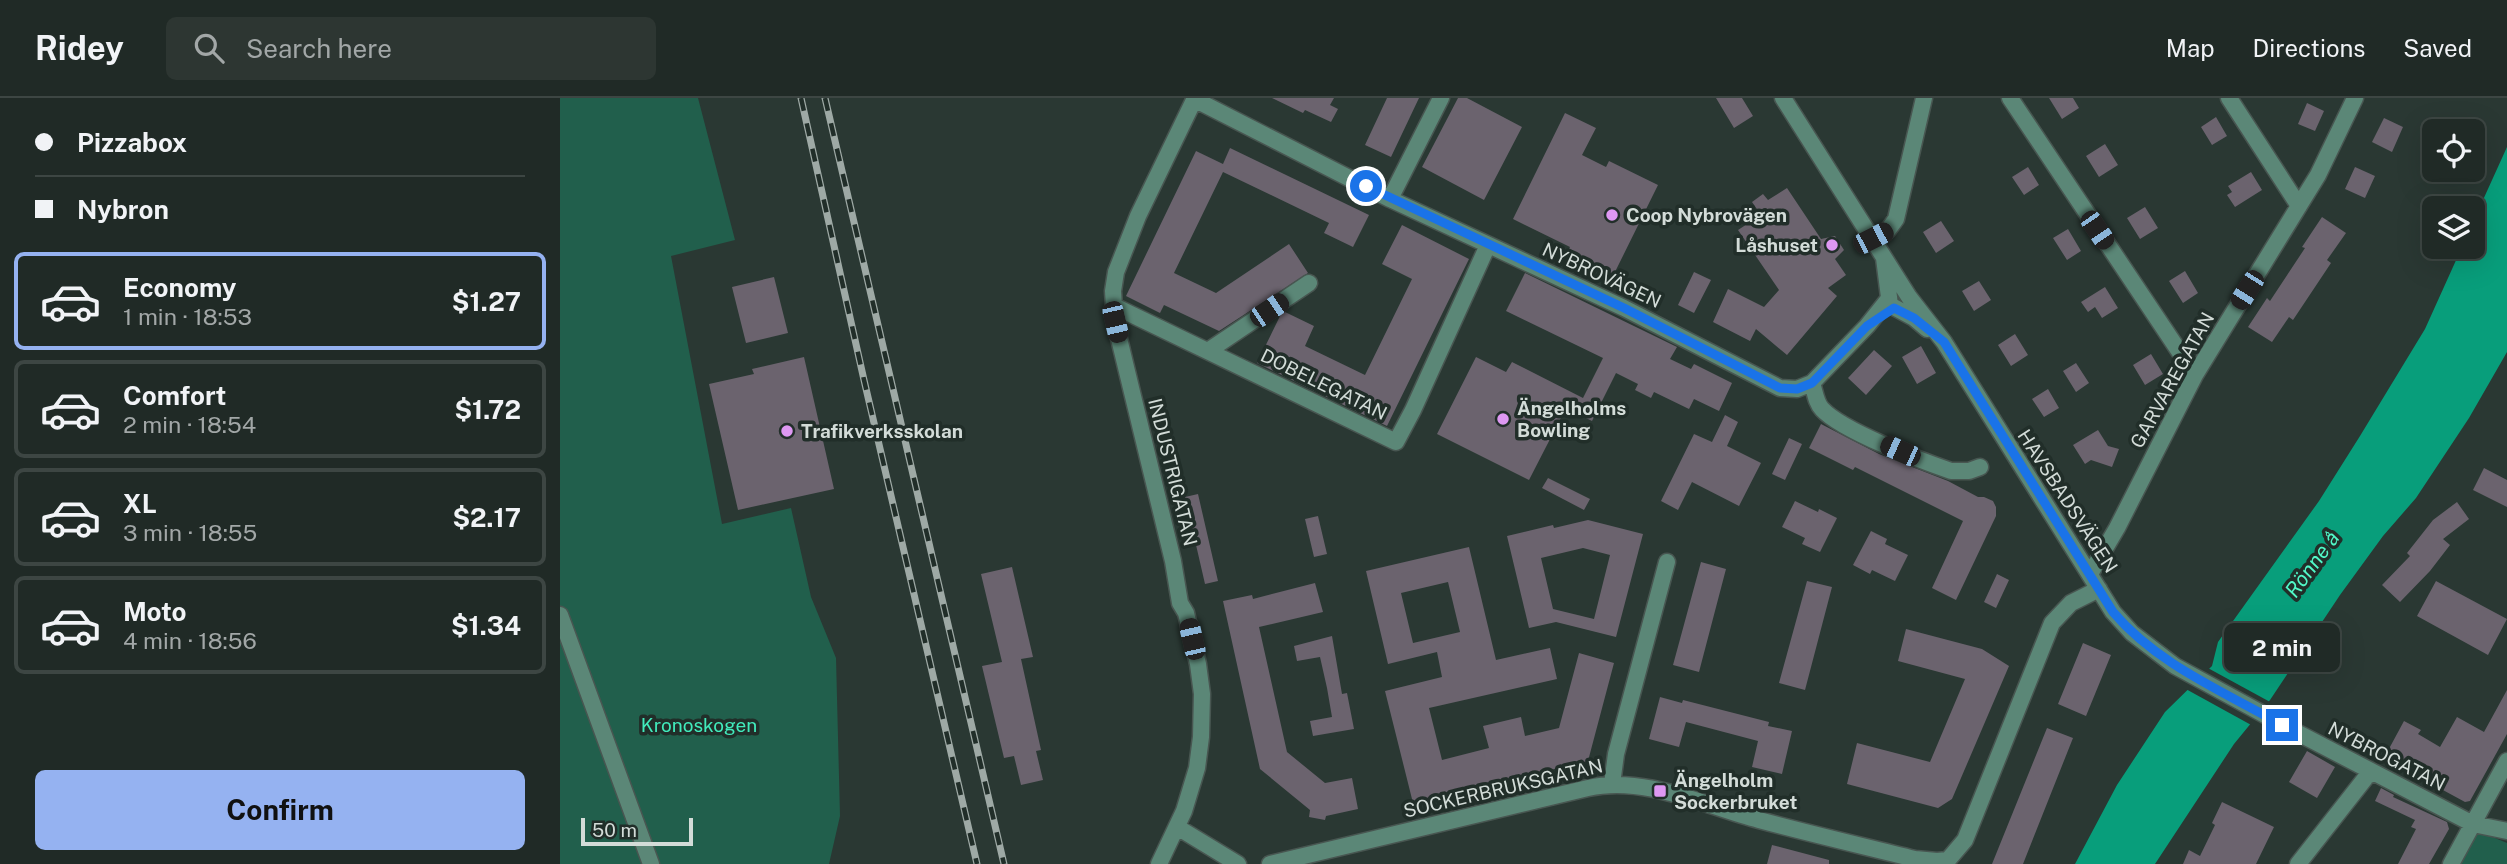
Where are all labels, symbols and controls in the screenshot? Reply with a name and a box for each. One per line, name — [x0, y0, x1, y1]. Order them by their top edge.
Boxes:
search box — [166, 17, 656, 80]
text: Ridey — [35, 29, 124, 67]
icon: search — [190, 29, 228, 67]
text: Search here — [246, 33, 392, 64]
text: Map — [2166, 34, 2215, 62]
text: Directions — [2253, 34, 2365, 62]
text: Saved — [2403, 34, 2472, 62]
map controls — [2422, 119, 2485, 259]
button: locate — [2422, 119, 2485, 182]
text: Pizzabox — [77, 127, 187, 158]
route start — [1350, 170, 1382, 202]
text: Nybron — [77, 194, 169, 225]
button: layers — [2422, 196, 2485, 259]
place label: Coop Nybrovägen — [1626, 204, 1787, 226]
marker: Coop Nybrovägen — [1604, 207, 1620, 223]
car — [2077, 207, 2118, 253]
car — [1850, 219, 1897, 257]
place label: Låshuset — [1735, 234, 1818, 256]
marker: Låshuset — [1824, 237, 1840, 253]
street label: NYBROVÄGEN — [1539, 238, 1665, 312]
car — [2227, 267, 2268, 313]
icon: car — [39, 270, 102, 333]
text: Economy — [123, 272, 236, 303]
text: $1.27 — [452, 286, 521, 317]
car — [1246, 290, 1293, 330]
car — [1101, 299, 1130, 345]
text: 1 min · 18:53 — [123, 303, 252, 330]
street label: GARVAREGATAN — [2126, 308, 2218, 452]
street label: DOBELEGATAN — [1257, 344, 1391, 424]
icon: car — [39, 378, 102, 441]
text: Comfort — [123, 380, 226, 411]
text: $1.72 — [454, 394, 521, 425]
street label: INDUSTRIGATAN — [1144, 396, 1202, 548]
place label: Ängelholms Bowling — [1517, 397, 1626, 441]
text: 2 min · 18:54 — [123, 411, 256, 438]
marker: Ängelholms Bowling — [1495, 411, 1511, 427]
place label: Trafikverksskolan — [801, 420, 963, 442]
marker: Trafikverksskolan — [779, 423, 795, 439]
street label: HAVSBADSVÄGEN — [2014, 425, 2122, 577]
car — [1877, 433, 1924, 469]
icon: car — [39, 486, 102, 549]
text: XL — [123, 488, 157, 519]
text: $2.17 — [452, 502, 521, 533]
text: 3 min · 18:55 — [123, 519, 257, 546]
water label: Rönne å — [2280, 526, 2344, 602]
icon: car — [39, 594, 102, 657]
text: Moto — [123, 596, 186, 627]
text: $1.34 — [451, 610, 521, 641]
car — [1178, 616, 1207, 662]
callout: 2 min — [2224, 624, 2340, 672]
text: 4 min · 18:56 — [123, 627, 257, 654]
text: 2 min — [2252, 634, 2312, 661]
route end — [2266, 709, 2298, 741]
park label: Kronoskogen — [641, 714, 757, 736]
street label: NYBROGATAN — [2325, 717, 2449, 795]
street label: SOCKERBRUKSGATAN — [1401, 754, 1605, 822]
place label: Ängelholm Sockerbruket — [1674, 769, 1797, 813]
button: Confirm — [35, 770, 525, 850]
marker: Ängelholm Sockerbruket — [1652, 783, 1668, 799]
scale bar — [581, 815, 693, 847]
text: 50 m — [592, 819, 637, 841]

